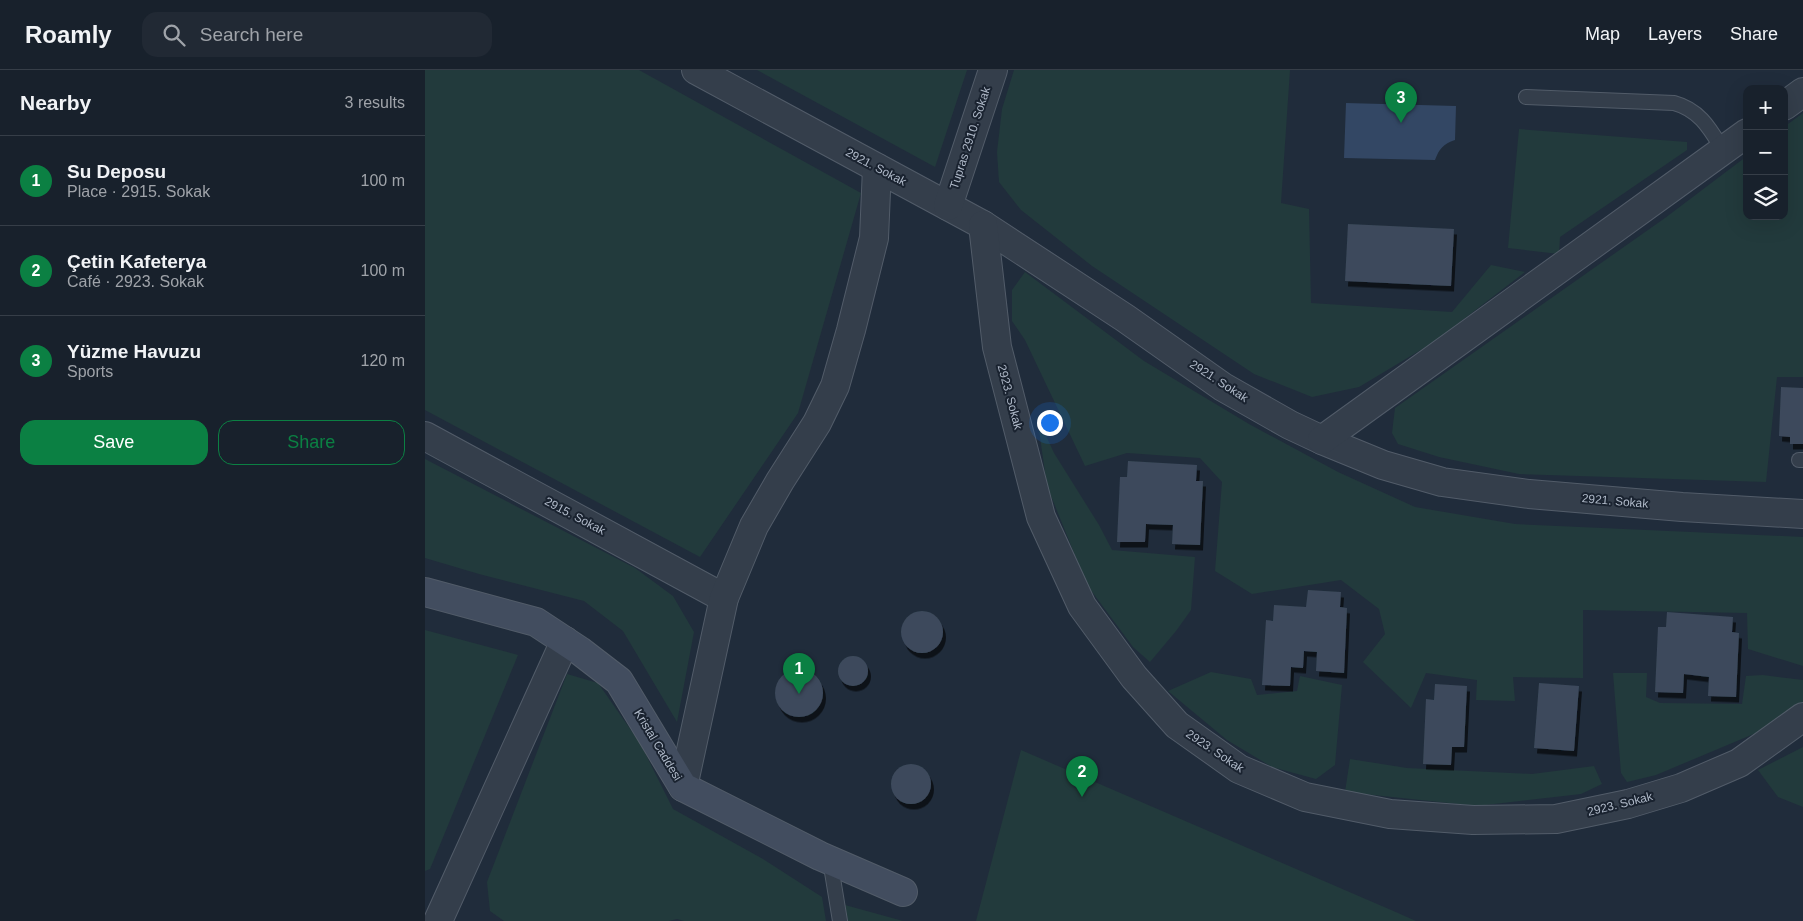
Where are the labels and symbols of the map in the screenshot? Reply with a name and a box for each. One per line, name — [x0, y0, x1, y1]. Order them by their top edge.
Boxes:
pin: 3 — [1385, 82, 1417, 123]
street label: Tupras 2910. Sokak — [947, 84, 993, 191]
street label: 2921. Sokak — [843, 145, 910, 189]
street label: 2921. Sokak — [1187, 357, 1252, 406]
street label: 2923. Sokak — [995, 363, 1026, 432]
your location — [1037, 410, 1063, 436]
street label: 2921. Sokak — [1581, 491, 1650, 511]
street label: 2915. Sokak — [542, 494, 609, 538]
pin: 1 — [783, 653, 815, 694]
street label: Kristal Caddesi — [631, 707, 685, 783]
street label: 2923. Sokak — [1183, 727, 1247, 776]
pin: 2 — [1066, 756, 1098, 797]
street label: 2923. Sokak — [1586, 789, 1655, 819]

